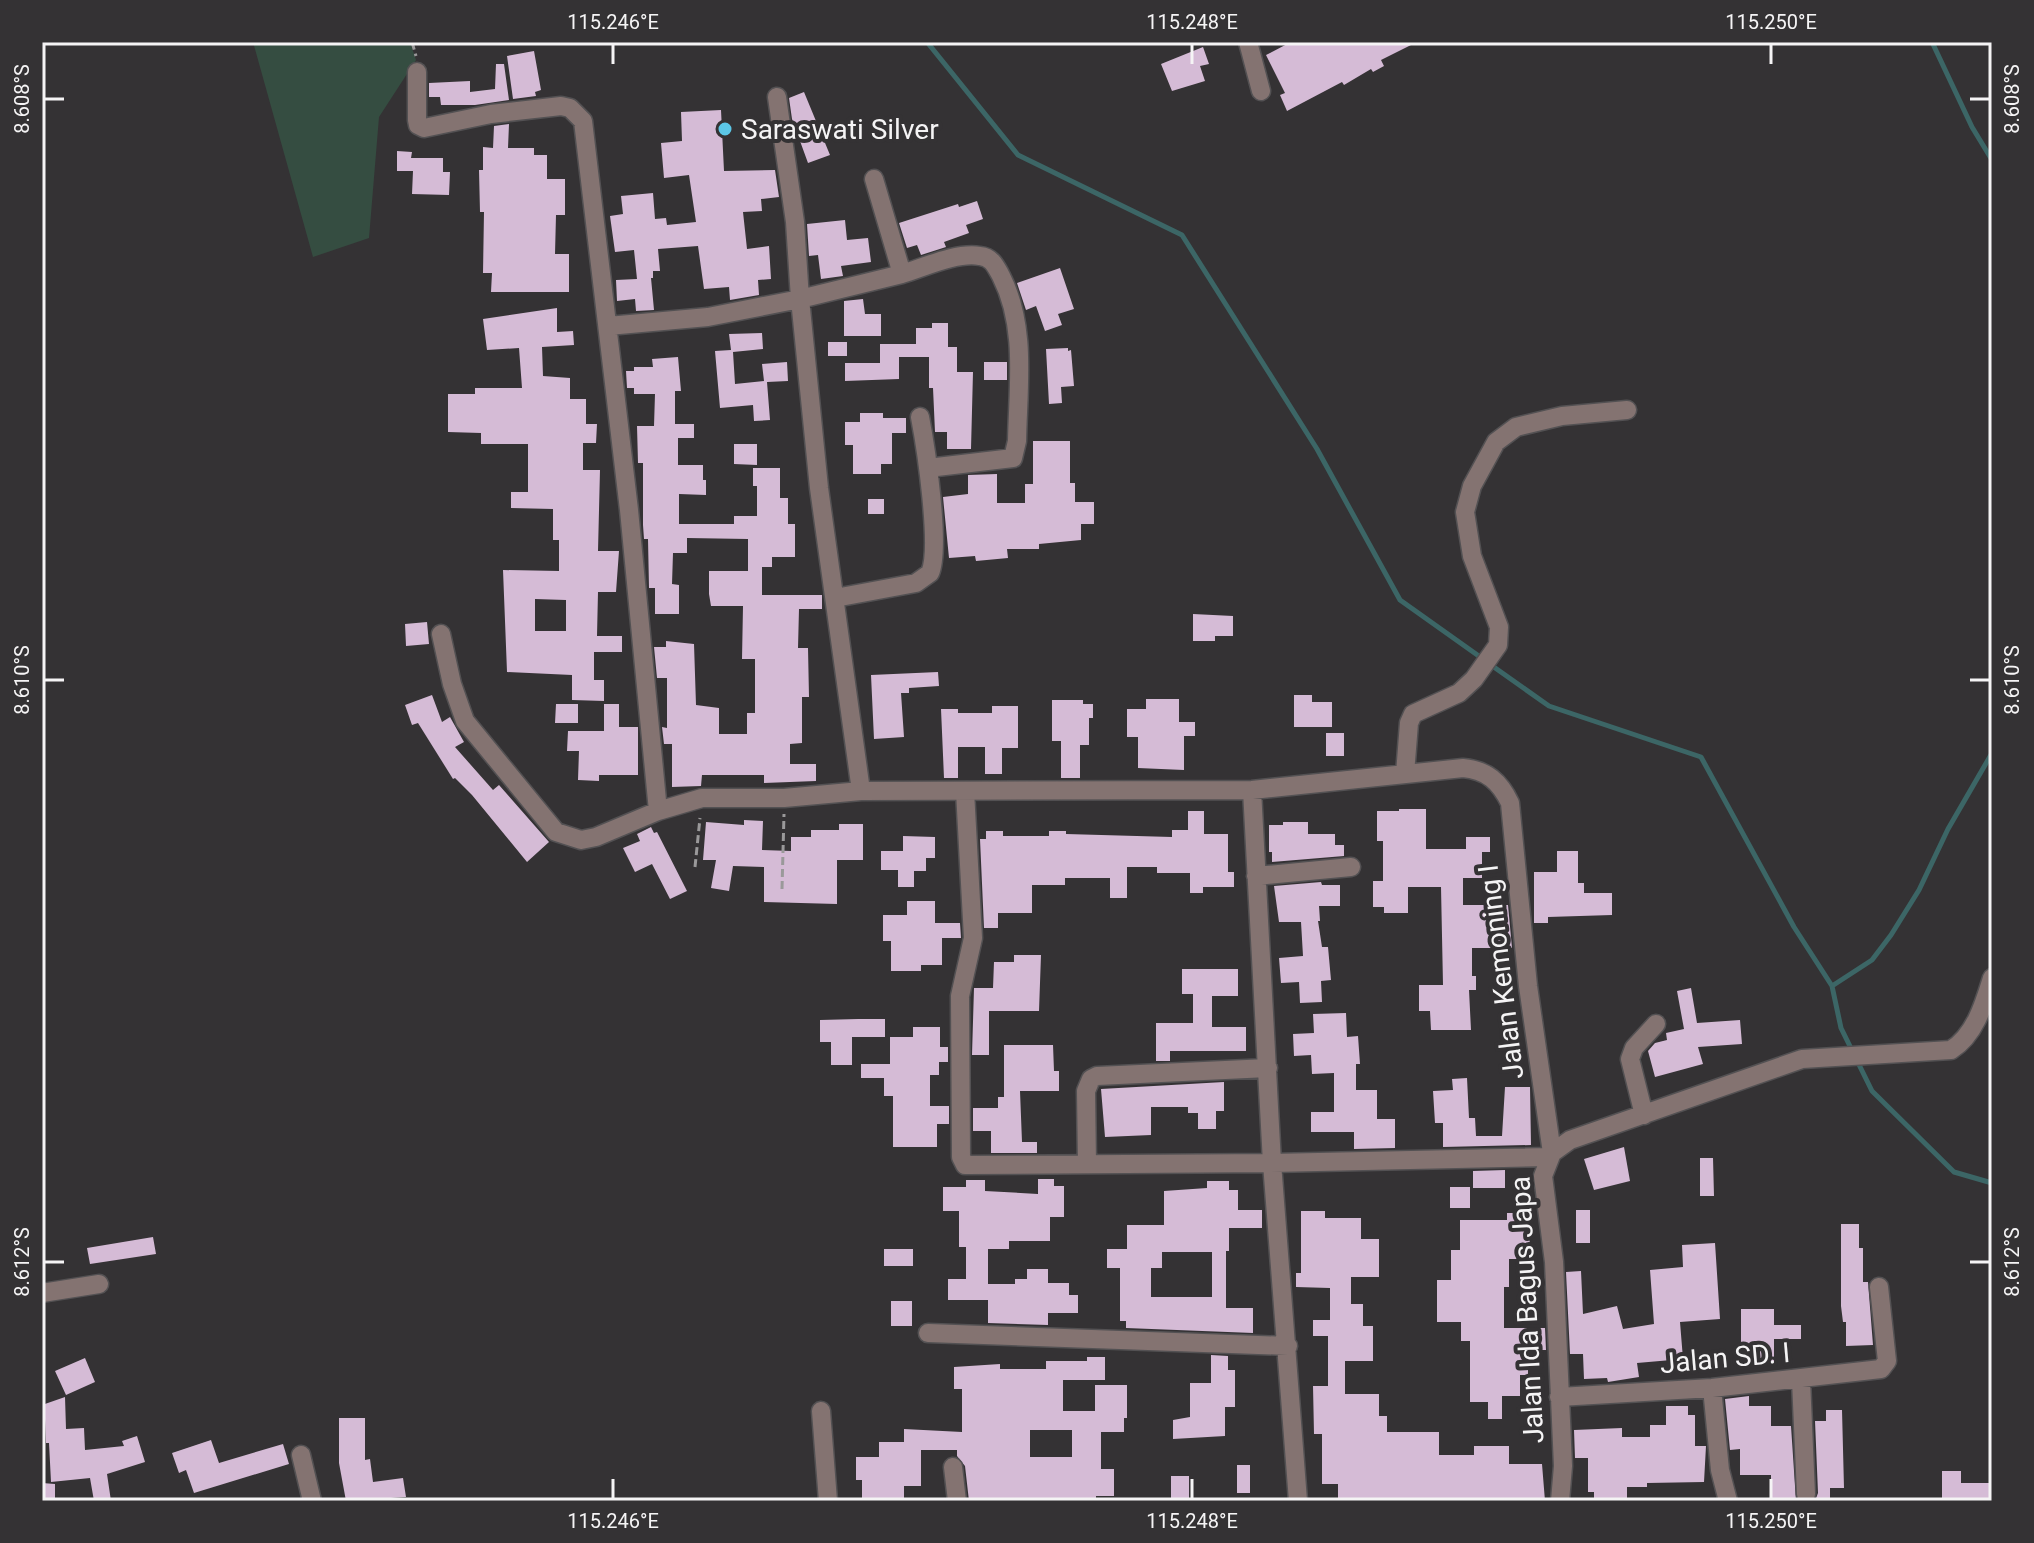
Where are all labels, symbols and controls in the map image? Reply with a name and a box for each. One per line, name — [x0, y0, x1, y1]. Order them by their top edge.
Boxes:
text: 115.246°E — [567, 10, 659, 34]
text: 115.248°E — [1146, 10, 1238, 34]
text: 115.250°E — [1725, 10, 1817, 34]
text: 8.608°S — [10, 64, 34, 134]
text: 8.608°S — [2000, 64, 2024, 134]
place label: Saraswati Silver — [741, 113, 939, 146]
marker: Saraswati Silver — [716, 120, 734, 138]
text: 8.610°S — [10, 645, 34, 715]
text: 8.610°S — [2000, 645, 2024, 715]
street label: Jalan Kemoning I — [1471, 863, 1531, 1081]
street label: Jalan Ida Bagus Japa — [1504, 1176, 1550, 1444]
text: 8.612°S — [10, 1227, 34, 1297]
text: 8.612°S — [2000, 1227, 2024, 1297]
street label: Jalan SD. I — [1658, 1336, 1792, 1380]
text: 115.246°E — [567, 1509, 659, 1533]
text: 115.248°E — [1146, 1509, 1238, 1533]
text: 115.250°E — [1725, 1509, 1817, 1533]

